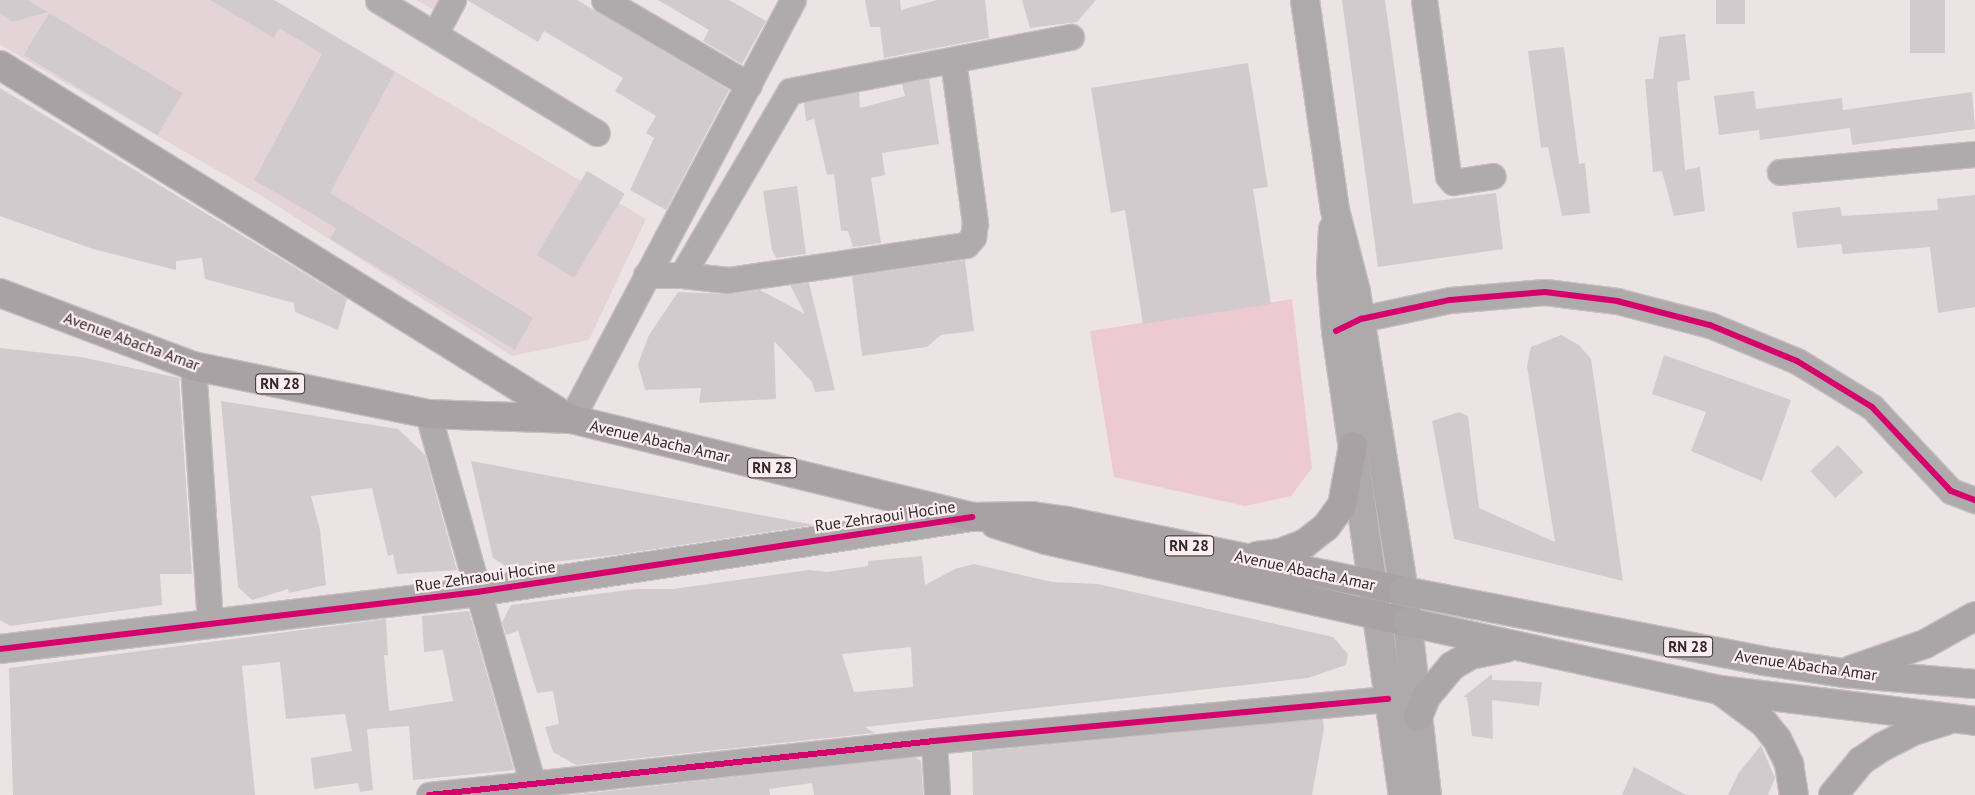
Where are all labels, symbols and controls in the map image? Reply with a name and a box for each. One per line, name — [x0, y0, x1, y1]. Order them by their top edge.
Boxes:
street label: Avenue Abacha Amar — [61, 307, 203, 375]
road number: RN 28 — [255, 372, 305, 396]
street label: Avenue Abacha Amar — [588, 415, 732, 467]
road number: RN 28 — [747, 456, 797, 480]
street label: Rue Zehraoui Hocine — [813, 497, 957, 535]
road number: RN 28 — [1164, 534, 1214, 558]
street label: Avenue Abacha Amar — [1233, 546, 1377, 594]
street label: Rue Zehraoui Hocine — [413, 557, 557, 595]
road number: RN 28 — [1663, 634, 1713, 660]
street label: Avenue Abacha Amar — [1733, 645, 1879, 685]

